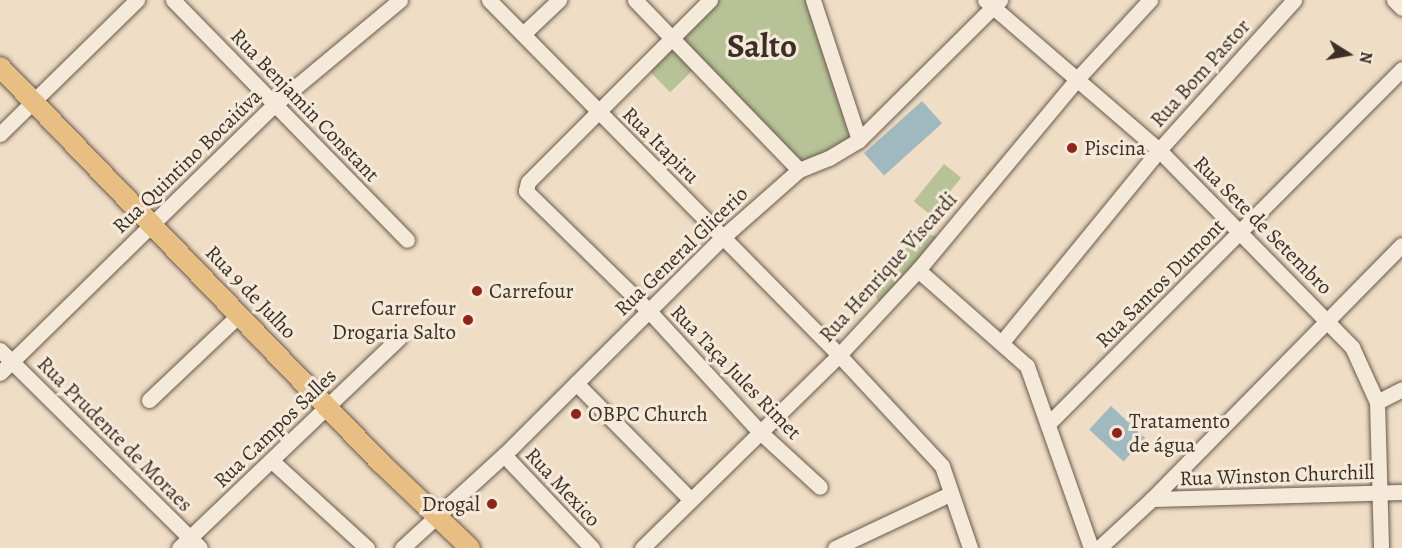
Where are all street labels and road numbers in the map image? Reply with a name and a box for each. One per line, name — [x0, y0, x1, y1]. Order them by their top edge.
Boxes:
street label: Rua Bom Pastor — [1145, 14, 1255, 132]
street label: Rua Benjamin Constant — [225, 23, 385, 187]
street label: Rua Quintino Bocaiúva — [107, 83, 267, 239]
street label: Rua Itapiru — [617, 101, 705, 189]
street label: Rua Sete de Setembro — [1188, 150, 1338, 300]
street label: Rua General Glicerio — [609, 181, 753, 321]
street label: Rua Henrique Viscardi — [814, 187, 962, 347]
street label: Rua Santos Dumont — [1090, 213, 1230, 353]
street label: Rua 9 de Julho — [200, 240, 302, 344]
street label: Rua Taça Jules Rimet — [665, 299, 807, 445]
street label: Rua Prudente de Moraes — [32, 351, 198, 517]
street label: Rua Campos Salles — [208, 363, 342, 493]
street label: Rua Mexico — [520, 442, 606, 532]
street label: Rua Winston Churchill — [1179, 459, 1375, 491]

